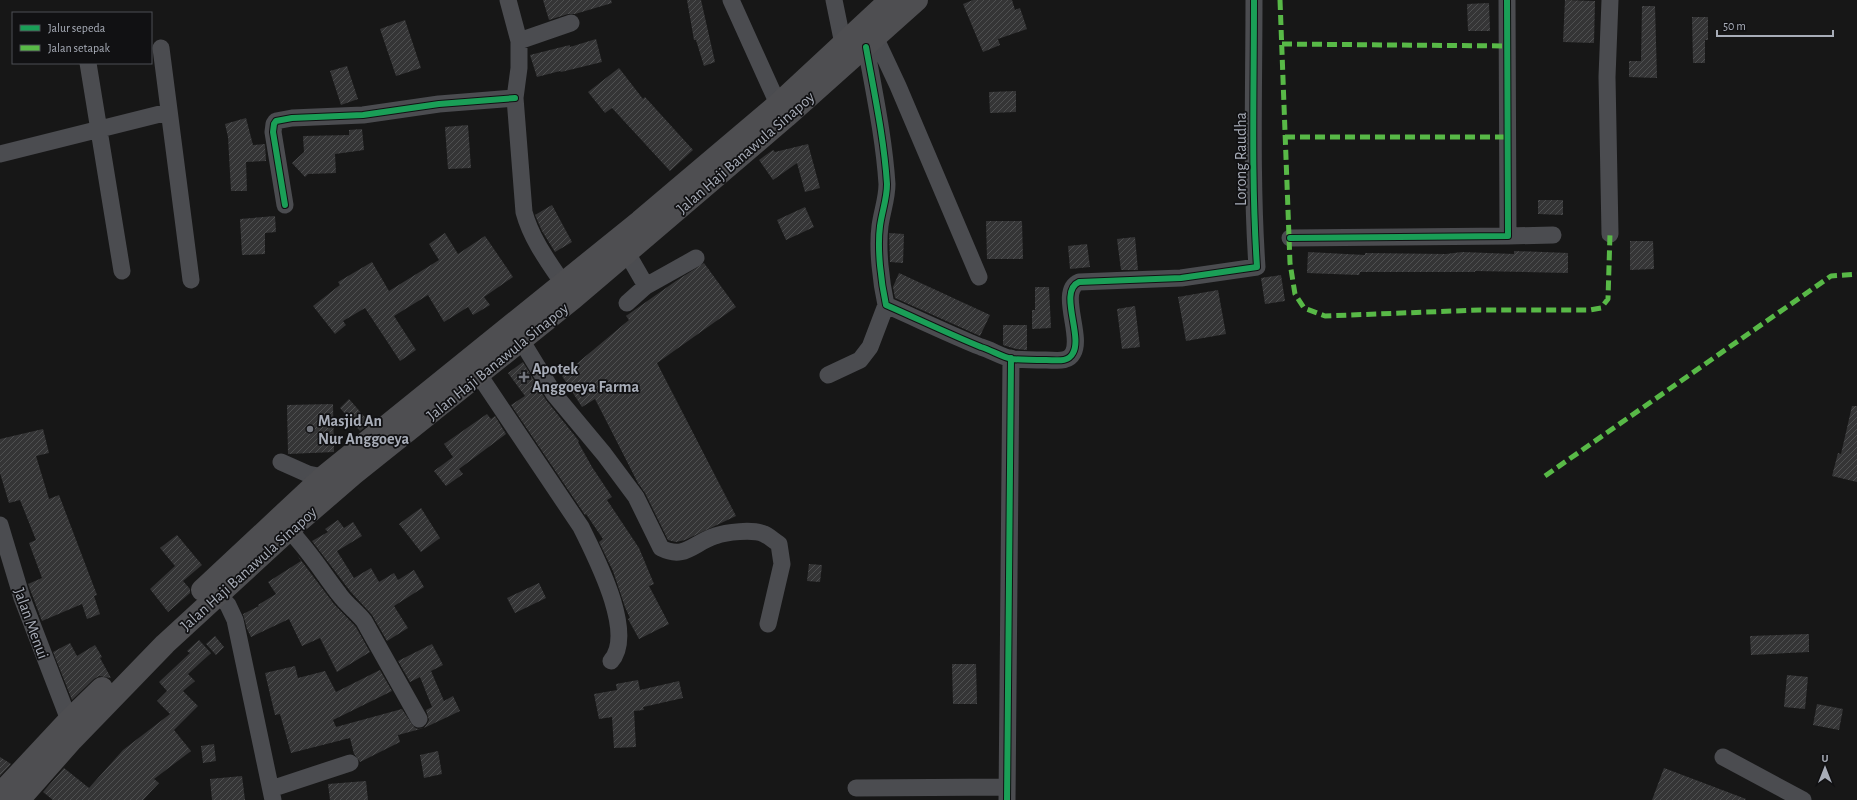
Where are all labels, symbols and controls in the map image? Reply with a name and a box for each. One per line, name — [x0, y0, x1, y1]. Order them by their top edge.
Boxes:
legend — [12, 12, 152, 64]
scale bar — [1717, 12, 1833, 38]
text: 50 m — [1723, 20, 1746, 32]
text: Jalur sepeda — [48, 22, 106, 34]
text: Jalan setapak — [48, 42, 111, 54]
street label: Jalan Haji Banawula Sinapoy — [674, 89, 818, 218]
street label: Lorong Raudha — [1233, 112, 1249, 206]
street label: Jalan Haji Banawula Sinapoy — [424, 300, 572, 424]
place label: Apotek Anggoeya Farma — [532, 361, 639, 396]
marker: Apotek Anggoeya Farma — [519, 372, 529, 382]
place label: Masjid An Nur Anggoeya — [318, 413, 410, 448]
marker: Masjid An Nur Anggoeya — [305, 424, 315, 434]
street label: Jalan Haji Banawula Sinapoy — [178, 504, 320, 635]
street label: Jalan Menui — [11, 586, 51, 661]
north arrow — [1805, 748, 1845, 788]
text: U — [1821, 753, 1829, 764]

